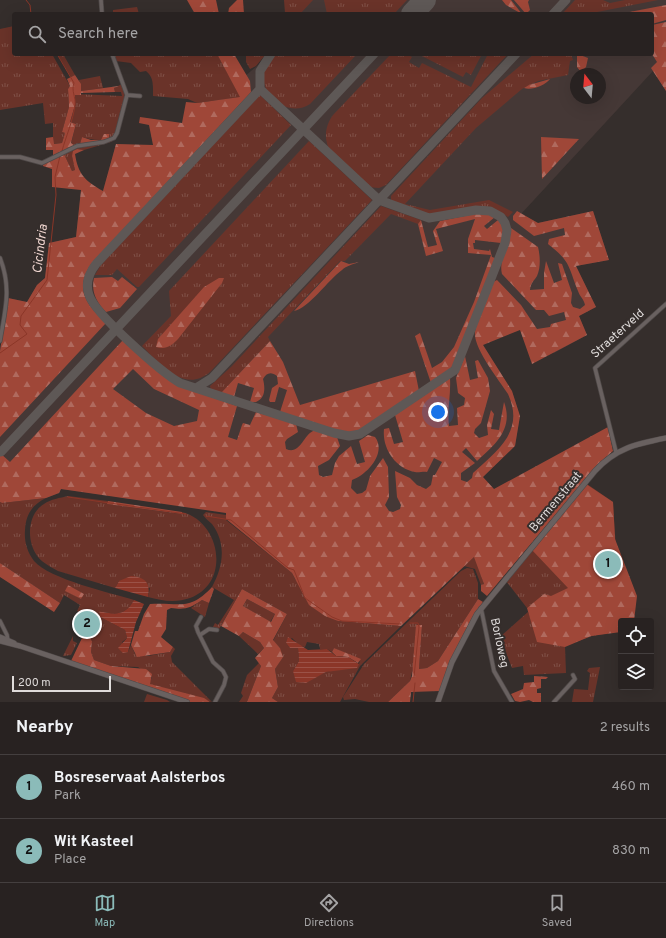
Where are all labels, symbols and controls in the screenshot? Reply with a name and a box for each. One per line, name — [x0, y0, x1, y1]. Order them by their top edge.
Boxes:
search box — [12, 12, 654, 56]
icon: search — [26, 23, 48, 45]
text: Search here — [58, 25, 138, 44]
north arrow — [570, 68, 606, 104]
water label: Cicindria — [30, 223, 52, 275]
street label: Straeterveld — [588, 306, 648, 362]
your location — [428, 402, 448, 422]
street label: Bermenstraat — [526, 469, 586, 535]
pin: 1 — [595, 549, 621, 579]
pin: 2 — [74, 609, 100, 639]
street label: Borloweg — [486, 616, 512, 670]
map controls — [618, 618, 654, 690]
button: locate — [618, 618, 654, 654]
button: layers — [618, 654, 654, 690]
scale bar — [12, 674, 111, 693]
text: 200 m — [18, 676, 51, 690]
text: Nearby — [16, 717, 73, 739]
text: 2 results — [600, 720, 650, 736]
text: Bosreservaat Aalsterbos — [54, 769, 225, 788]
text: 1 — [26, 779, 32, 795]
text: 460 m — [612, 779, 650, 795]
text: Park — [54, 788, 81, 804]
text: Wit Kasteel — [54, 833, 134, 852]
text: 2 — [25, 843, 33, 859]
text: 830 m — [612, 843, 650, 859]
text: Place — [54, 852, 86, 868]
tab: Map — [94, 892, 116, 930]
tab: Directions — [304, 892, 354, 930]
tab: Saved — [542, 892, 572, 930]

